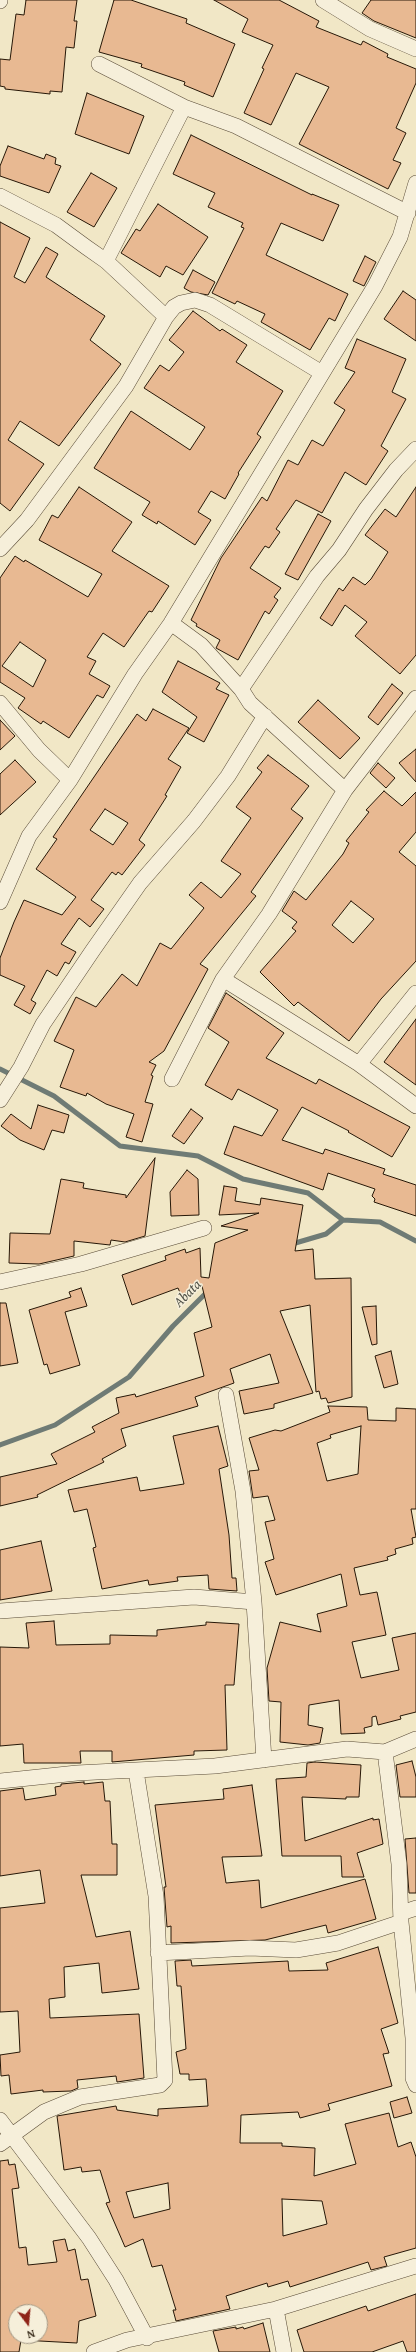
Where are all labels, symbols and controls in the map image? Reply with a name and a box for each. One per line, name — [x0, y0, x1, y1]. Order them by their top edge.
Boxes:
water label: Abata — [171, 1277, 205, 1311]
north arrow — [8, 2304, 48, 2344]
text: N — [25, 2326, 37, 2343]

